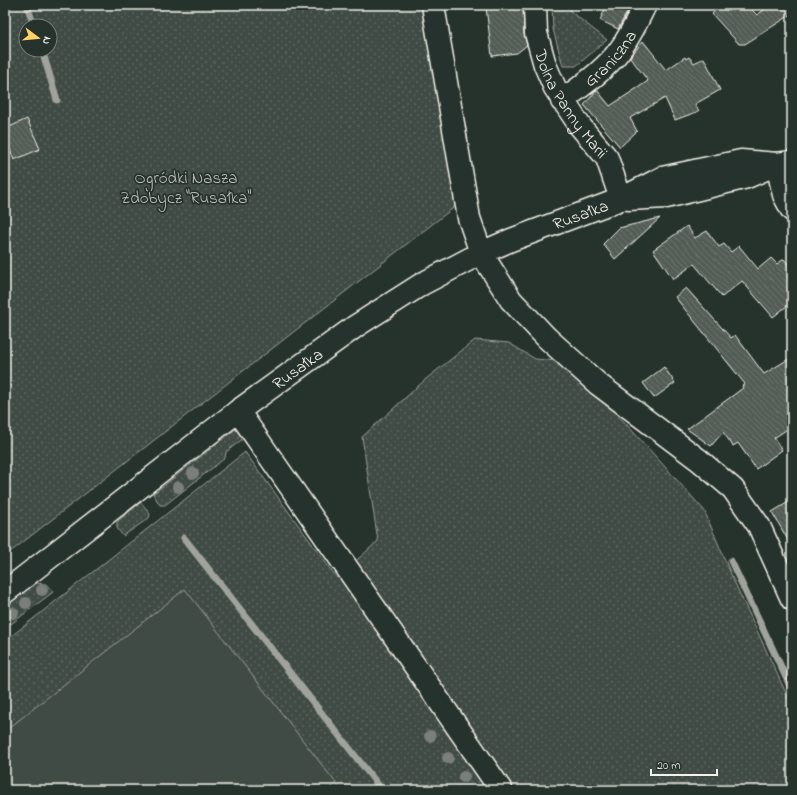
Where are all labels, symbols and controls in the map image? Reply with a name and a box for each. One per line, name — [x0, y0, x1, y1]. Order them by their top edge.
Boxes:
north arrow — [18, 18, 58, 58]
street label: Graniczna — [579, 26, 644, 93]
text: N — [38, 35, 55, 46]
street label: Dolna Panny Marii — [527, 46, 613, 165]
park label: Ogródki Nasza Zdobycz "Rusałka" — [121, 166, 251, 212]
street label: Rusałka — [550, 194, 612, 237]
street label: Rusałka — [267, 343, 329, 397]
scale bar — [651, 751, 717, 777]
text: 20 m — [657, 757, 680, 775]

